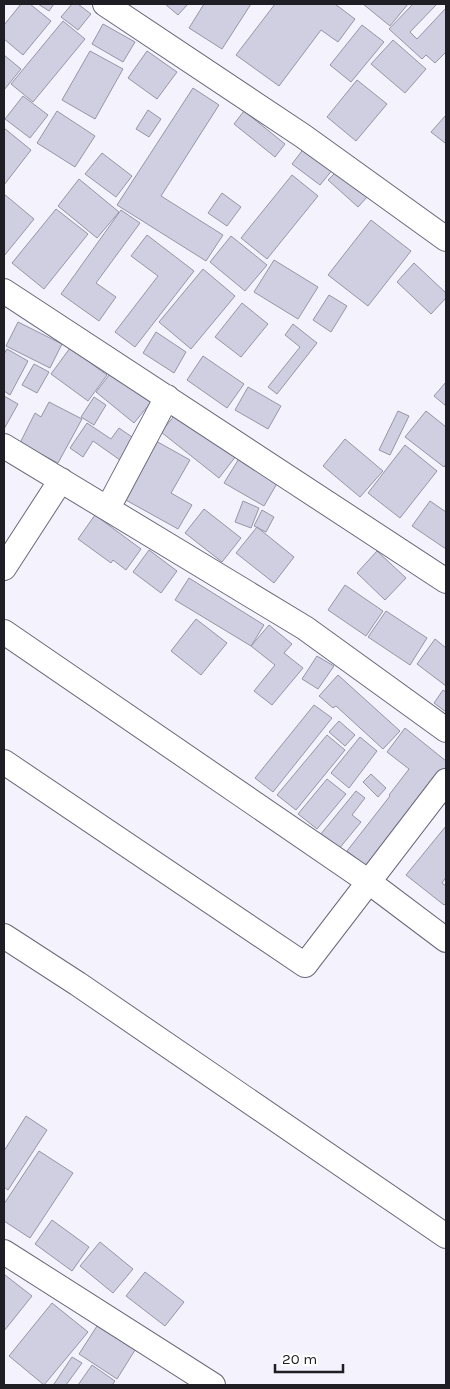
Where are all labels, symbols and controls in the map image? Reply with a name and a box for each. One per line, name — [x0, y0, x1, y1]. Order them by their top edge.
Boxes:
scale bar — [275, 1342, 342, 1374]
text: 20 m — [282, 1350, 317, 1368]

